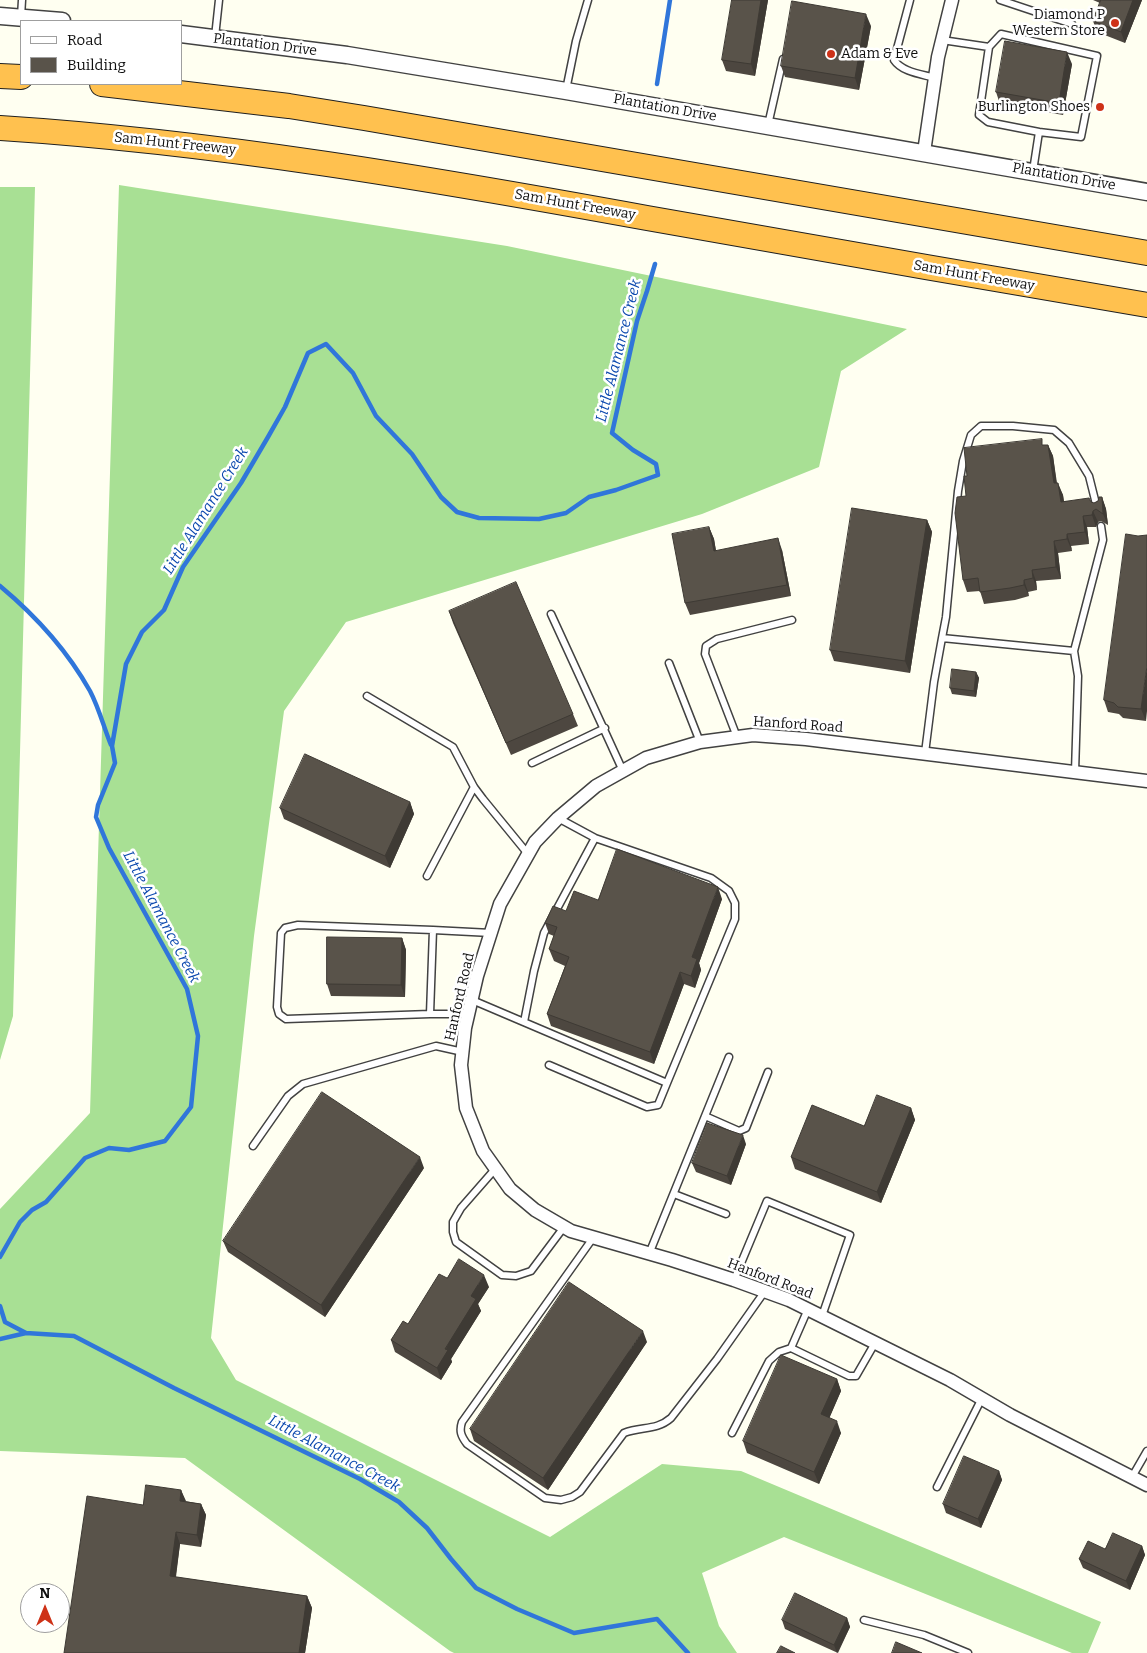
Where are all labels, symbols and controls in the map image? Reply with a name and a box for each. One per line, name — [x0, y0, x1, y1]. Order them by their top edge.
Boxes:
place label: Diamond P Western Store — [1012, 7, 1105, 40]
marker: Diamond P Western Store — [1109, 17, 1121, 29]
legend — [20, 20, 182, 85]
street label: Plantation Drive — [212, 30, 318, 60]
text: Road — [67, 31, 102, 49]
place label: Adam & Eve — [841, 46, 918, 62]
marker: Adam & Eve — [825, 48, 837, 60]
text: Building — [67, 56, 126, 74]
street label: Plantation Drive — [612, 91, 718, 125]
place label: Burlington Shoes — [978, 99, 1090, 115]
marker: Burlington Shoes — [1094, 101, 1106, 113]
street label: Sam Hunt Freeway — [113, 129, 237, 159]
street label: Plantation Drive — [1011, 160, 1117, 194]
street label: Sam Hunt Freeway — [513, 186, 637, 224]
street label: Sam Hunt Freeway — [912, 257, 1036, 295]
water label: Little Alamance Creek — [593, 278, 645, 424]
water label: Little Alamance Creek — [160, 444, 252, 578]
street label: Hanford Road — [752, 713, 844, 737]
water label: Little Alamance Creek — [119, 848, 203, 986]
street label: Hanford Road — [442, 951, 478, 1043]
street label: Hanford Road — [725, 1255, 815, 1303]
water label: Little Alamance Creek — [265, 1412, 403, 1496]
north arrow — [20, 1583, 70, 1633]
text: N — [40, 1585, 50, 1602]

